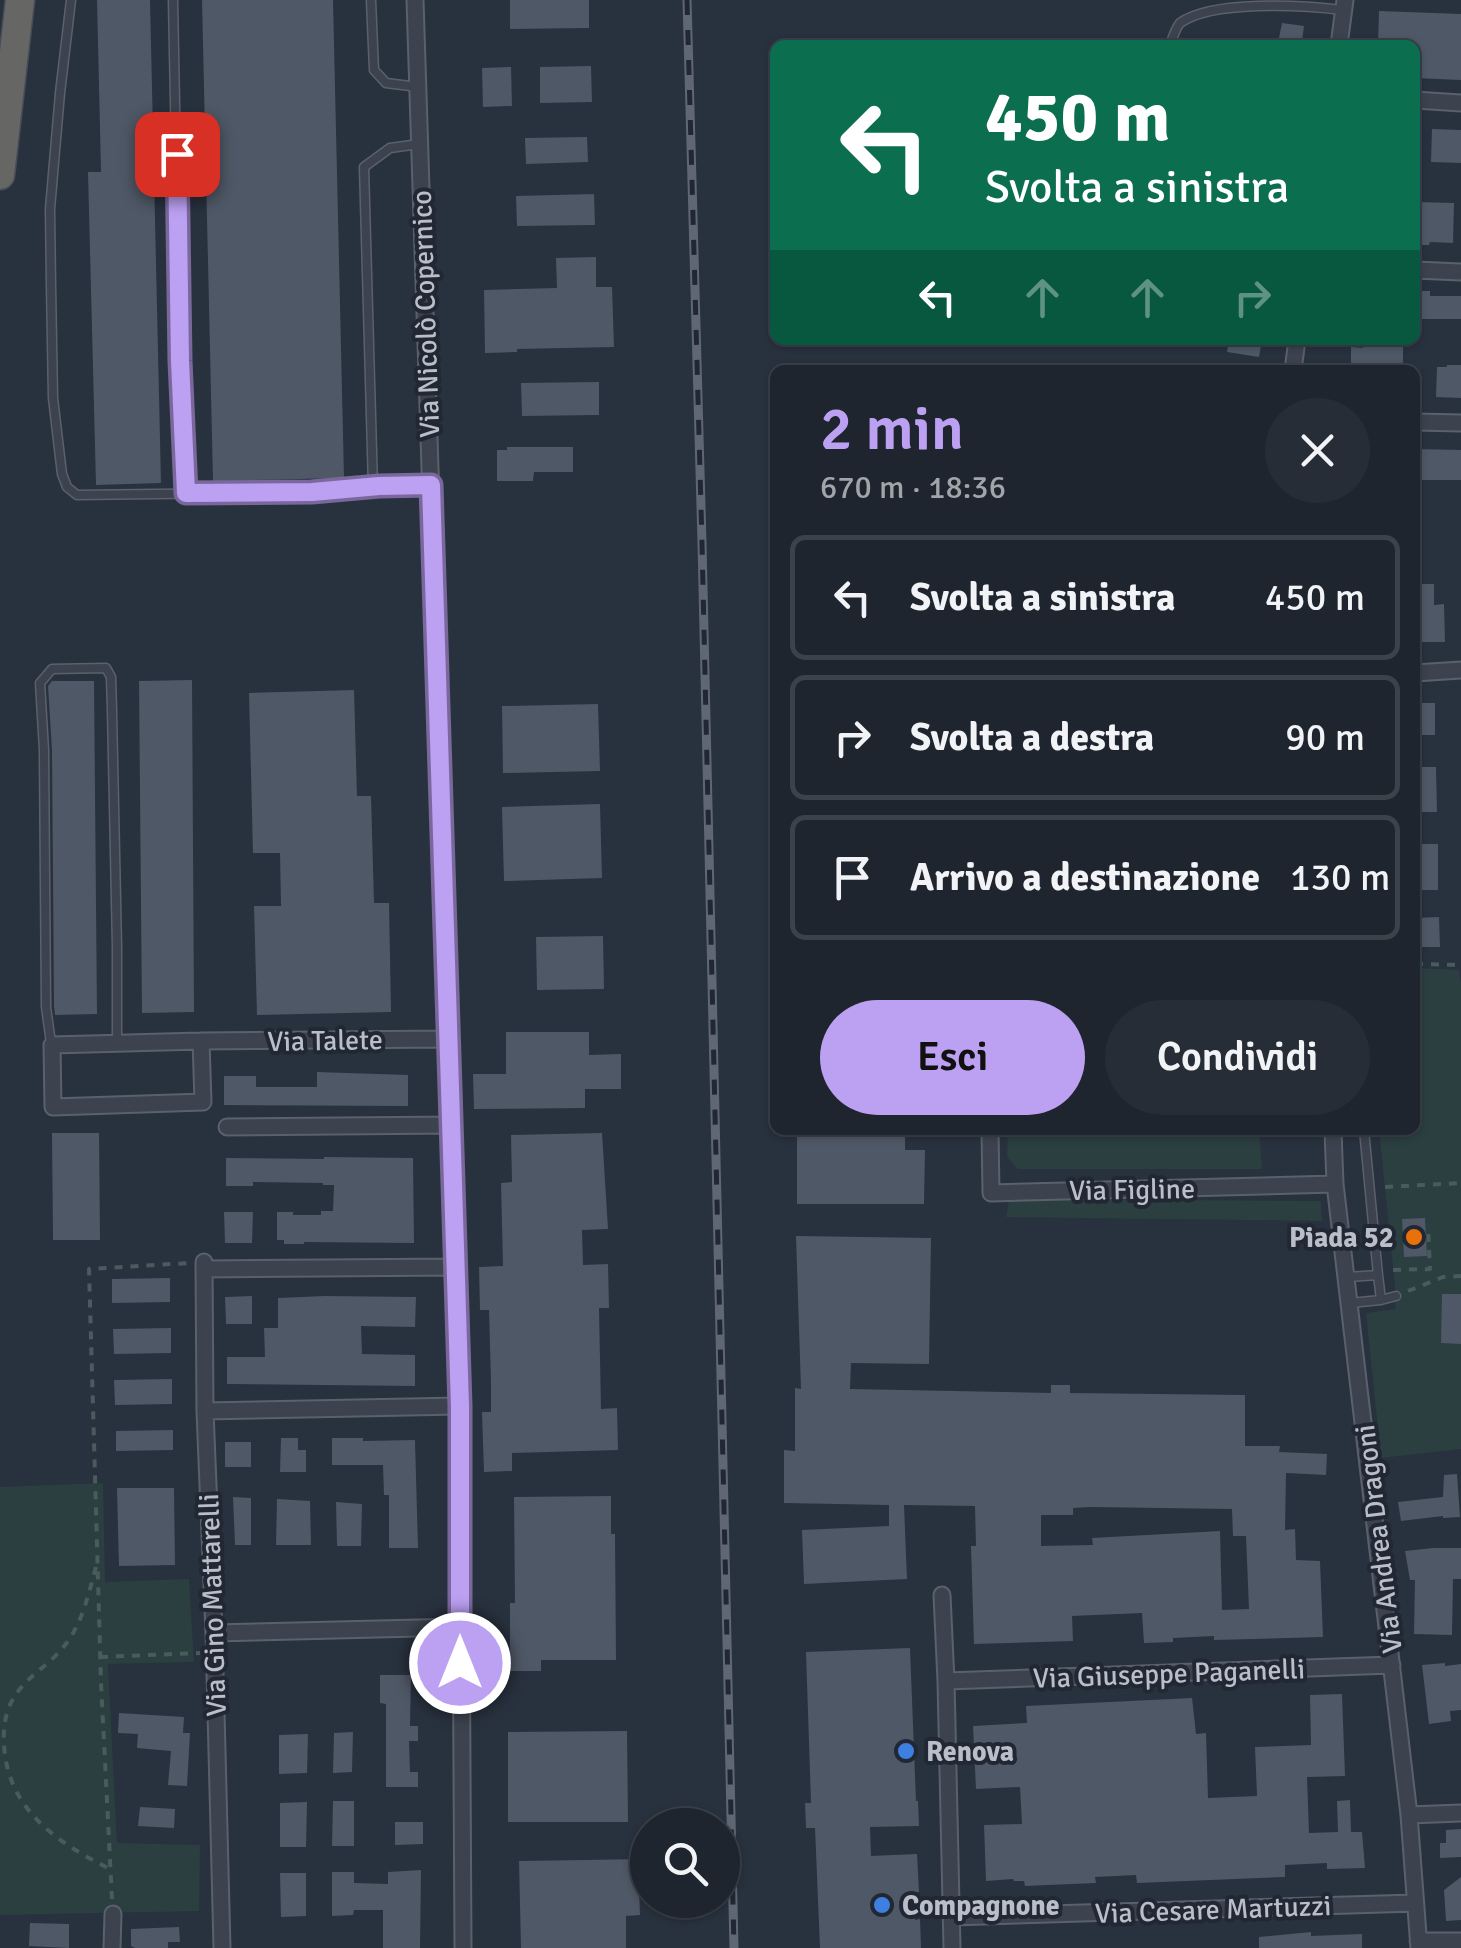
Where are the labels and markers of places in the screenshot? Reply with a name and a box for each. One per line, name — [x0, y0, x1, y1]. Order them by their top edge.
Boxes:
pin — [135, 112, 220, 197]
place label: Piada 52 — [1289, 1221, 1394, 1255]
marker: Piada 52 — [1403, 1226, 1425, 1248]
place label: Renova — [926, 1735, 1014, 1769]
marker: Renova — [895, 1740, 917, 1762]
place label: Compagnone — [902, 1889, 1060, 1923]
marker: Compagnone — [871, 1894, 893, 1916]

